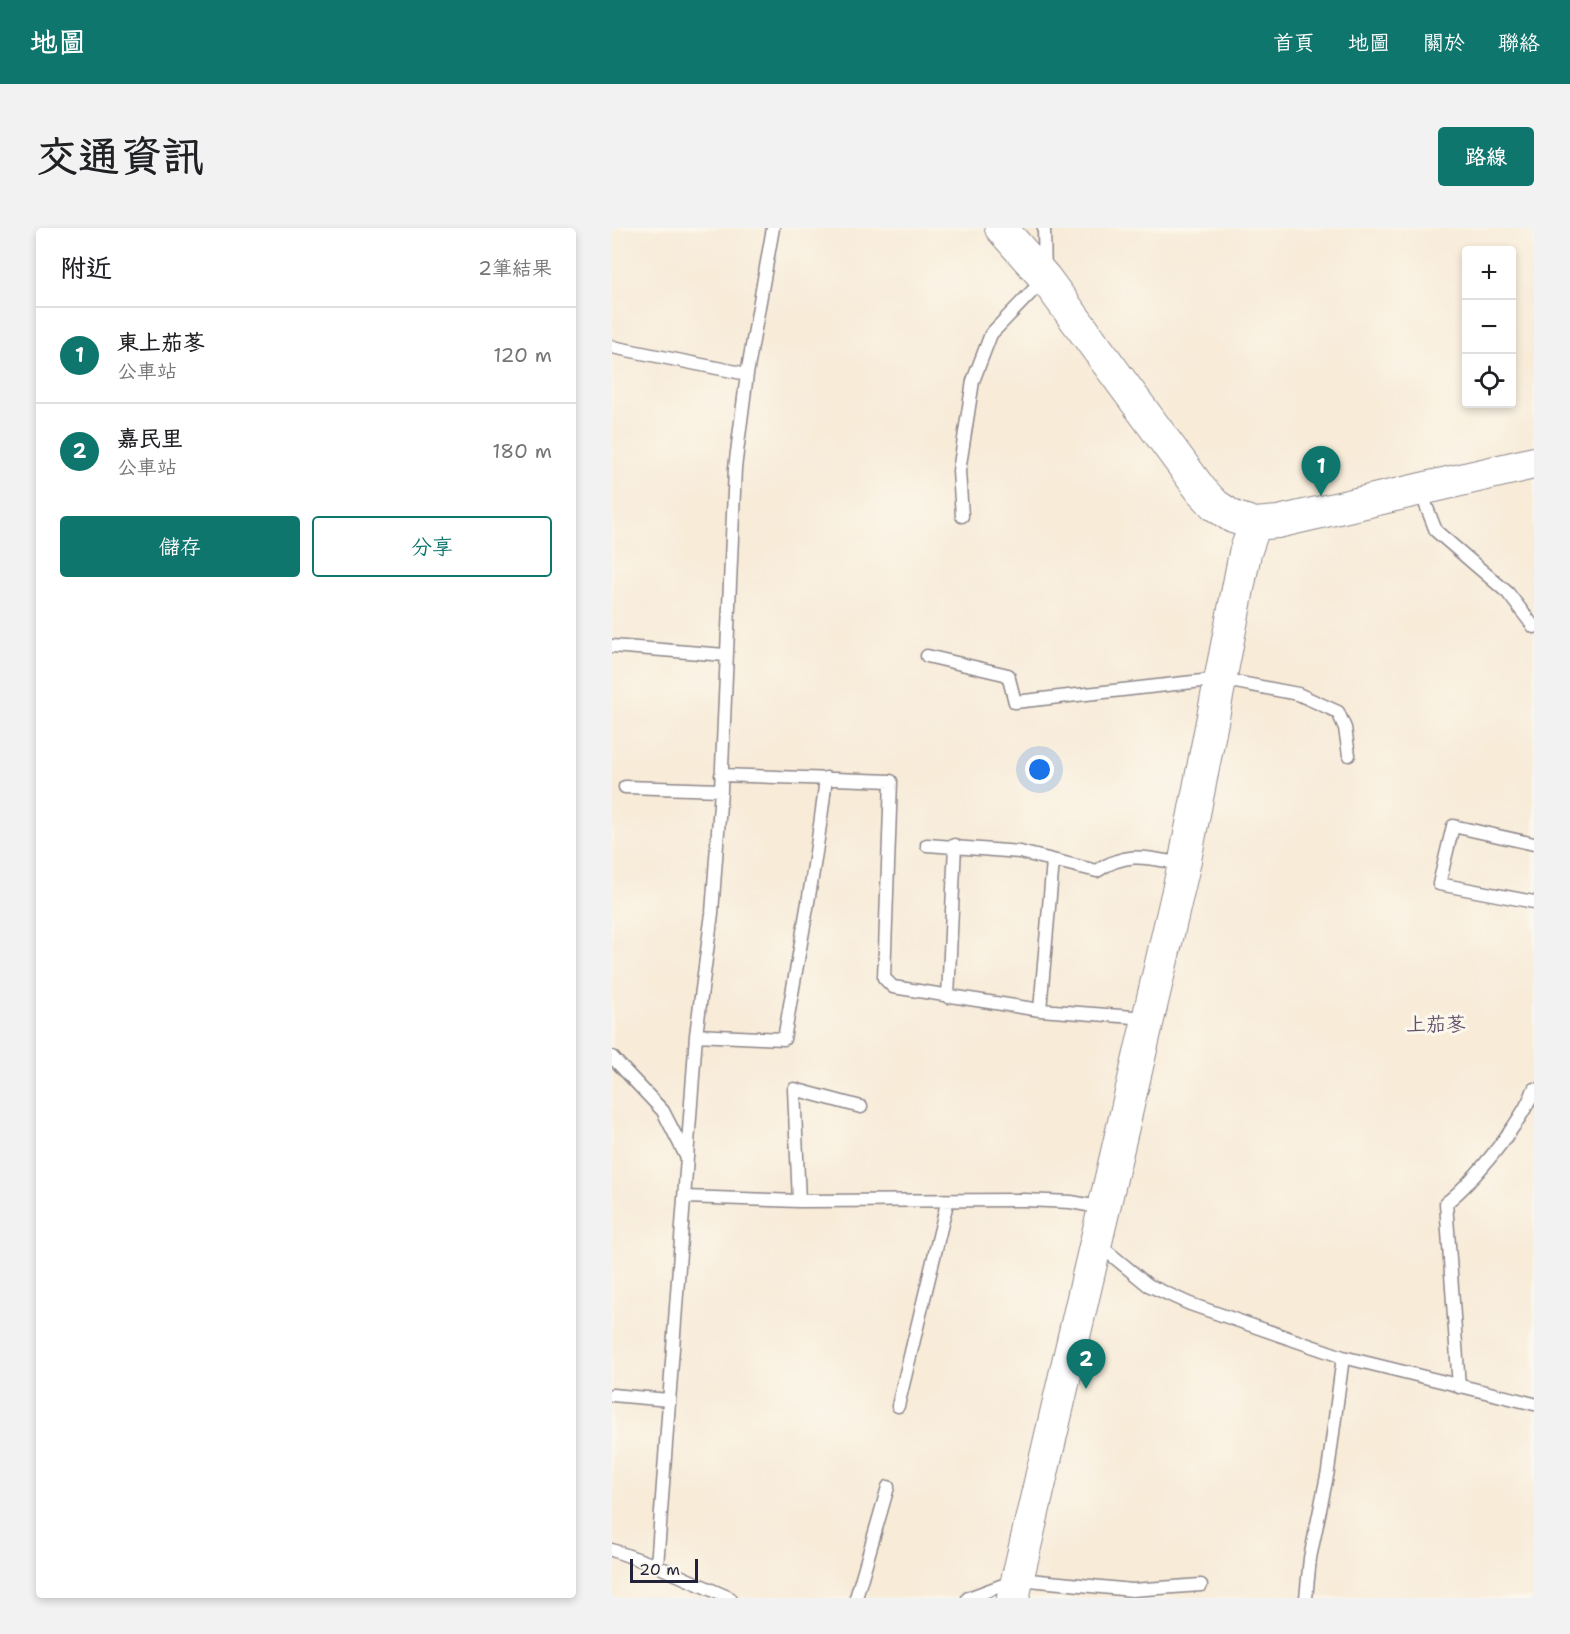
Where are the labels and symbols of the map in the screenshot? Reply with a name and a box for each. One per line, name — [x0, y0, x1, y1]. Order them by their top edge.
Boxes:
pin: 1 — [1302, 446, 1340, 496]
your location — [1025, 755, 1054, 784]
district label: 上茄苳 — [1406, 1011, 1466, 1037]
pin: 2 — [1066, 1340, 1106, 1389]
scale bar — [630, 1556, 698, 1584]

